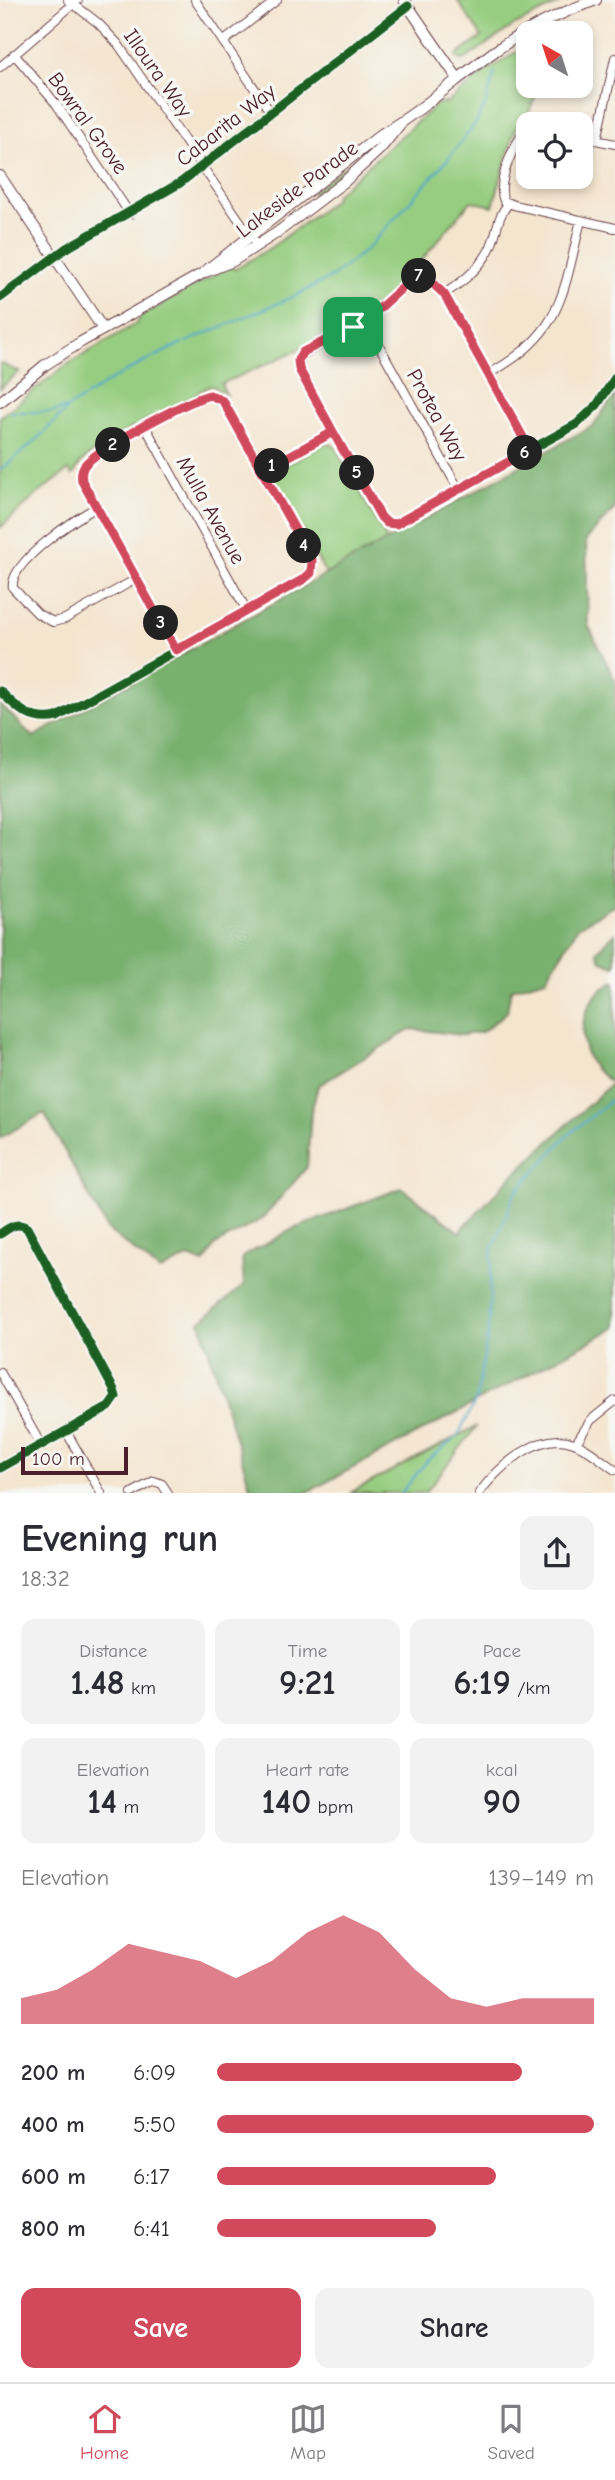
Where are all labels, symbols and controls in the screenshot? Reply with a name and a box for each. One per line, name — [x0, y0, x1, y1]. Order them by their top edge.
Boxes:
north arrow — [516, 21, 593, 98]
map controls — [516, 21, 593, 189]
street label: Illoura Way — [119, 24, 197, 122]
street label: Bowral Grove — [43, 68, 133, 178]
street label: Cabarita Way — [172, 78, 281, 171]
button: locate — [516, 112, 593, 189]
street label: Lakeside Parade — [232, 136, 362, 242]
pin: 7 — [402, 258, 436, 294]
text: 7 — [414, 264, 423, 286]
pin — [323, 297, 383, 357]
icon: arrive — [334, 308, 372, 346]
street label: Protea Way — [402, 365, 472, 466]
pin: 2 — [96, 428, 130, 462]
text: 2 — [108, 433, 117, 455]
pin: 6 — [508, 435, 542, 470]
text: 6 — [520, 441, 529, 463]
pin: 1 — [254, 448, 290, 484]
street label: Mulla Avenue — [172, 452, 250, 568]
text: 1 — [268, 454, 275, 476]
pin: 5 — [340, 456, 374, 490]
text: 5 — [351, 461, 362, 483]
pin: 4 — [286, 528, 322, 564]
text: 4 — [299, 534, 308, 556]
pin: 3 — [144, 606, 178, 640]
text: 3 — [156, 611, 165, 633]
scale bar — [21, 1444, 128, 1476]
text: 100 m — [32, 1448, 85, 1470]
button: share — [520, 1516, 594, 1590]
text: Evening run — [21, 1517, 218, 1561]
text: 18:32 — [21, 1565, 70, 1592]
text: Distance — [79, 1640, 147, 1662]
text: Time — [288, 1640, 327, 1662]
text: Pace — [483, 1640, 521, 1662]
text: 1.48 — [70, 1662, 125, 1703]
text: 9:21 — [279, 1662, 336, 1703]
text: 6:19 — [453, 1662, 511, 1703]
text: km — [125, 1677, 156, 1699]
text: /km — [511, 1677, 550, 1699]
text: Elevation — [77, 1759, 150, 1781]
text: Heart rate — [266, 1759, 349, 1781]
text: kcal — [486, 1759, 518, 1781]
text: 14 — [87, 1781, 117, 1822]
text: 140 — [261, 1781, 311, 1822]
text: 90 — [483, 1781, 521, 1822]
text: m — [117, 1796, 139, 1818]
text: bpm — [311, 1796, 354, 1818]
text: Elevation — [21, 1864, 109, 1891]
text: 139–149 m — [488, 1864, 594, 1891]
text: 200 m — [21, 2059, 85, 2086]
text: 6:09 — [133, 2059, 176, 2086]
text: 400 m — [21, 2111, 85, 2138]
text: 5:50 — [133, 2111, 176, 2138]
text: 600 m — [21, 2163, 86, 2190]
text: 6:17 — [133, 2163, 170, 2190]
text: 800 m — [21, 2215, 86, 2242]
text: 6:41 — [133, 2215, 170, 2242]
button: Save — [21, 2288, 301, 2368]
button: Share — [315, 2288, 594, 2368]
tab: Home — [80, 2400, 129, 2464]
tab: Map — [289, 2400, 327, 2464]
tab: Saved — [487, 2400, 535, 2464]

